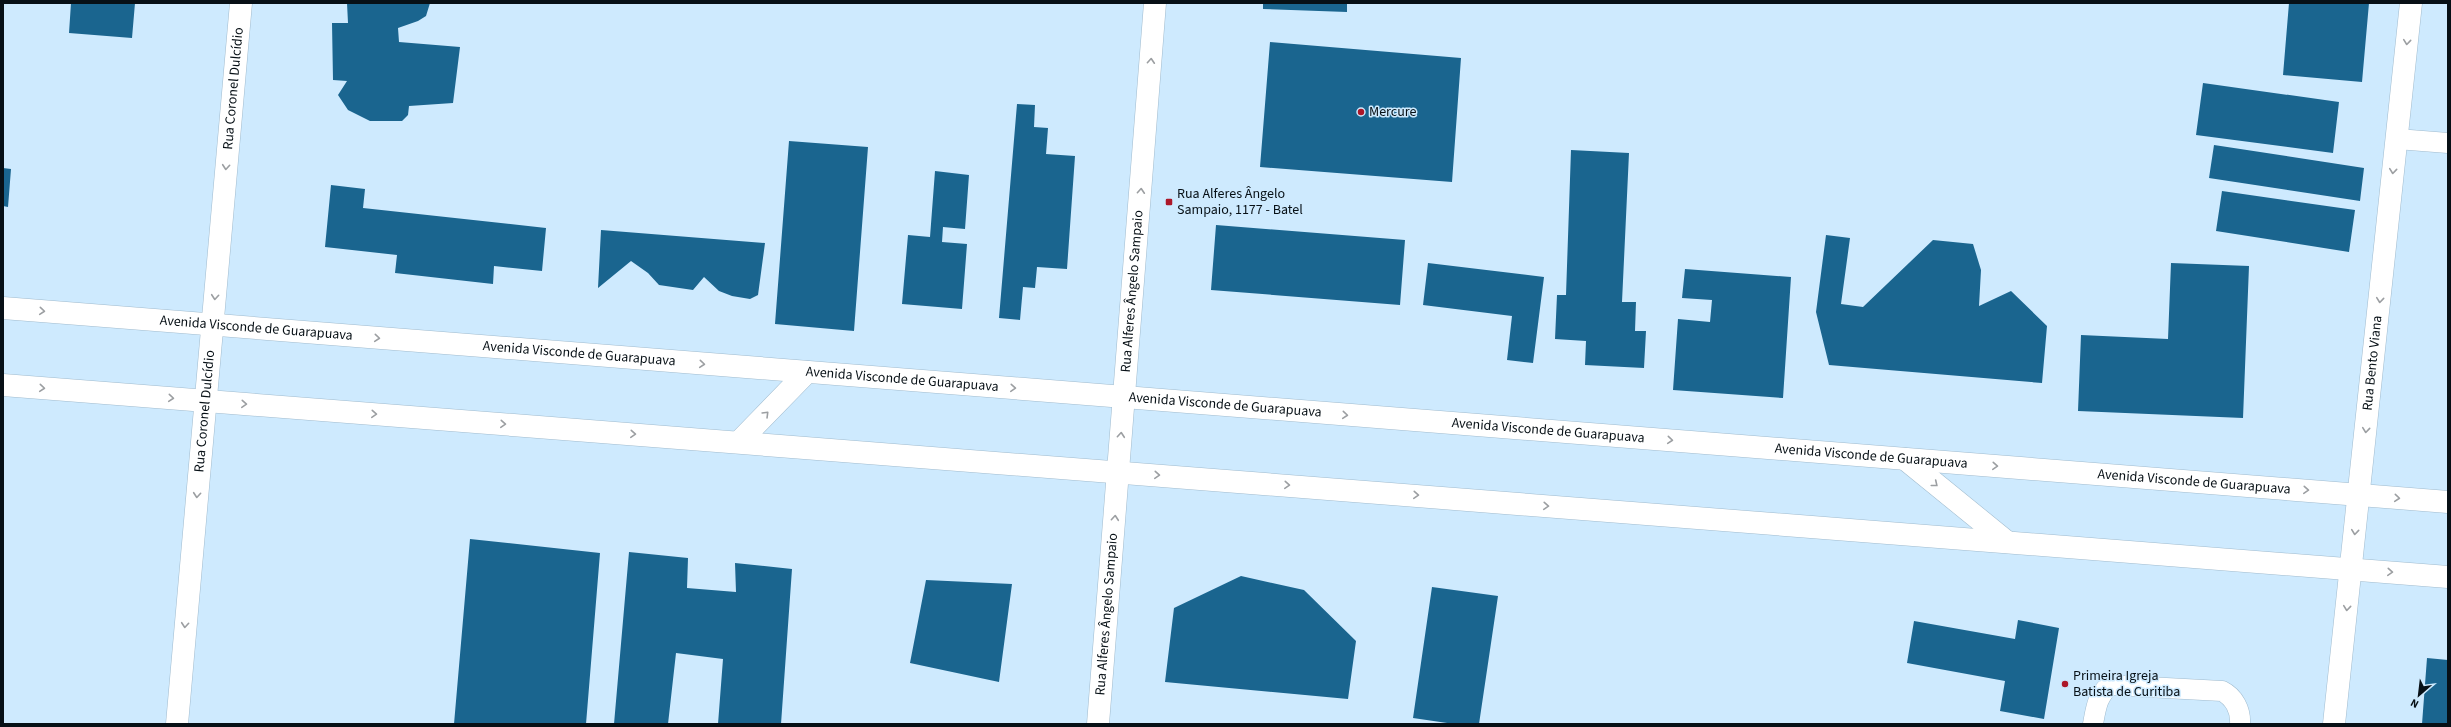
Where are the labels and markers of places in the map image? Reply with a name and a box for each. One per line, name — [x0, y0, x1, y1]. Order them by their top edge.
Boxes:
place label: Mercure — [1369, 102, 1417, 122]
marker: Mercure — [1356, 107, 1366, 117]
place label: Rua Alferes Ângelo Sampaio, 1177 - Batel — [1177, 184, 1303, 220]
marker: Rua Alferes Ângelo Sampaio, 1177 - Batel — [1164, 197, 1174, 207]
place label: Primeira Igreja Batista de Curitiba — [2073, 666, 2180, 702]
marker: Primeira Igreja Batista de Curitiba — [2060, 679, 2070, 689]

